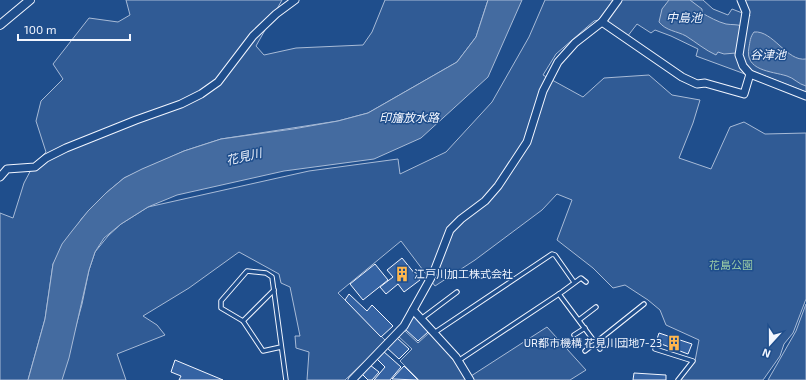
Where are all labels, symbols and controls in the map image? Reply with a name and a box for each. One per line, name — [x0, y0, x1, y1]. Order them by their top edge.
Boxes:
water label: 中島池 — [666, 10, 703, 24]
scale bar — [18, 16, 130, 42]
text: 100 m — [24, 22, 56, 36]
water label: 谷津池 — [750, 47, 787, 61]
water label: 印旛放水路 — [379, 110, 440, 124]
water label: 花見川 — [225, 145, 265, 167]
park label: 花島公園 — [709, 258, 753, 271]
building icon: 江戸川加工株式会社 — [393, 265, 411, 283]
place label: 江戸川加工株式会社 — [414, 267, 513, 280]
north arrow — [750, 324, 790, 364]
building icon: UR都市機構 花見川団地7-23 — [665, 334, 683, 352]
place label: UR都市機構 花見川団地7-23 — [524, 336, 662, 349]
text: N — [760, 346, 772, 361]

